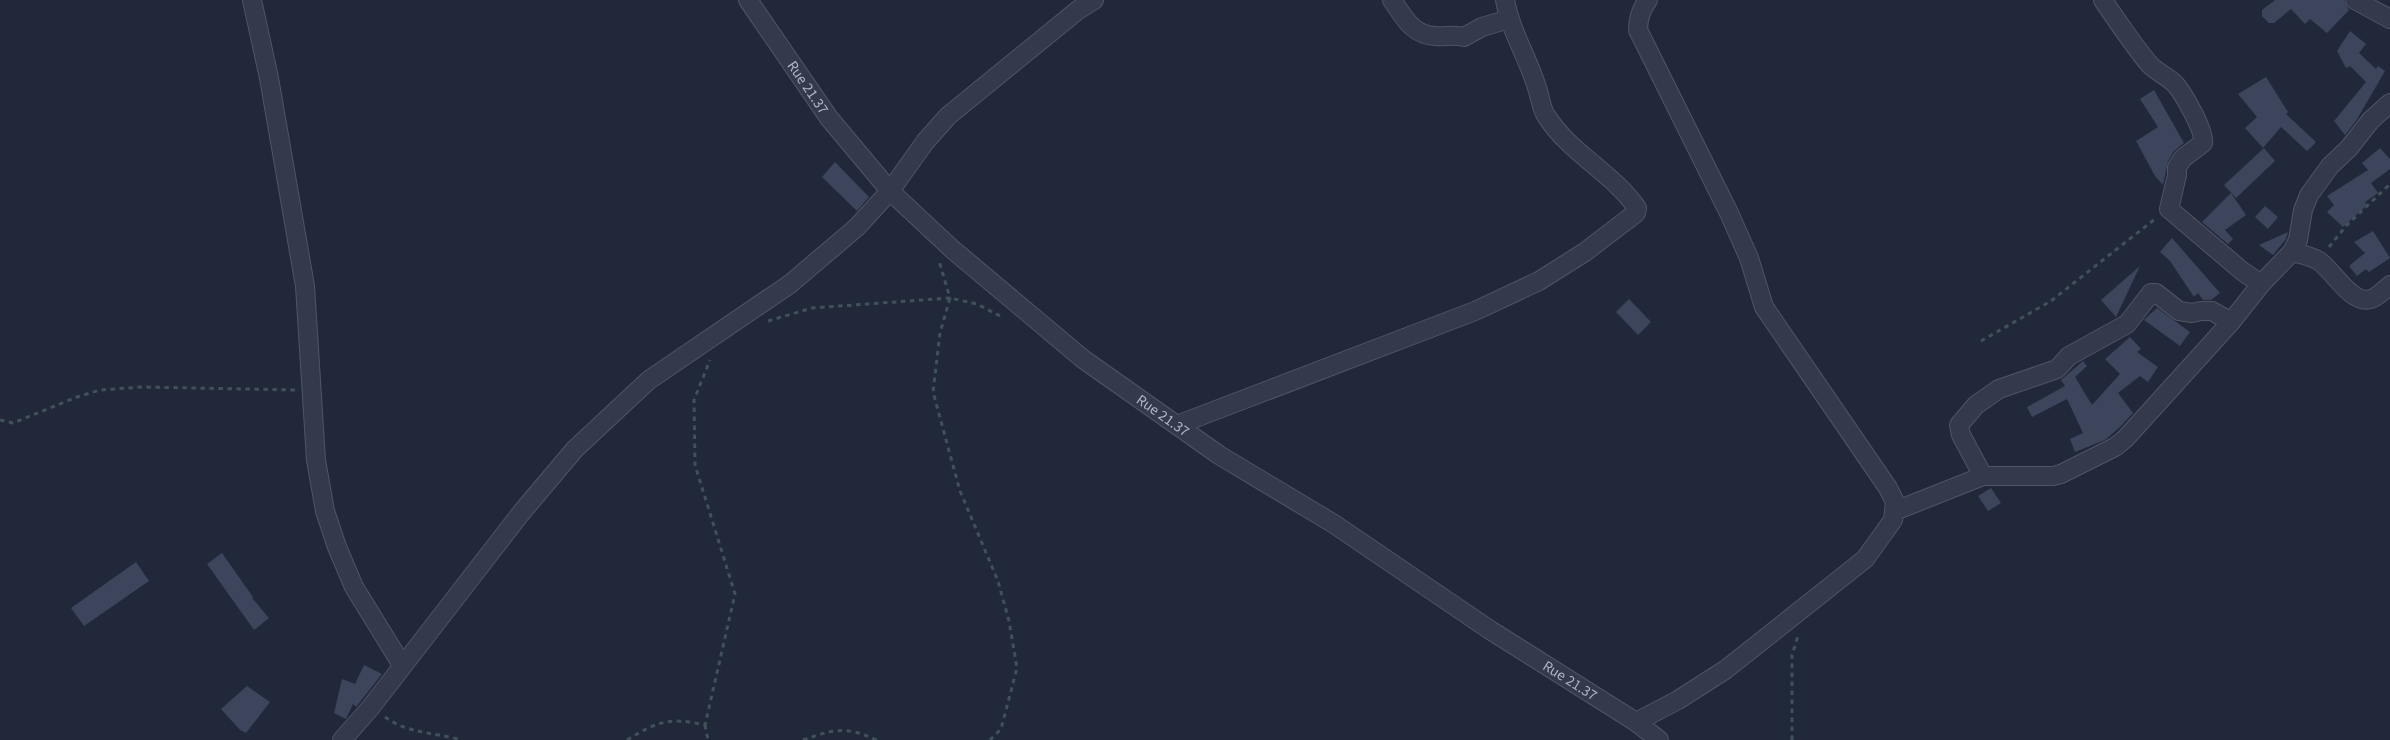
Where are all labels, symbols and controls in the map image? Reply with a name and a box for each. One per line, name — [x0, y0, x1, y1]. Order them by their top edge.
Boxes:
street label: Rue 21.37 — [782, 57, 833, 119]
street label: Rue 21.37 — [1132, 390, 1193, 442]
street label: Rue 21.37 — [1538, 656, 1601, 706]

